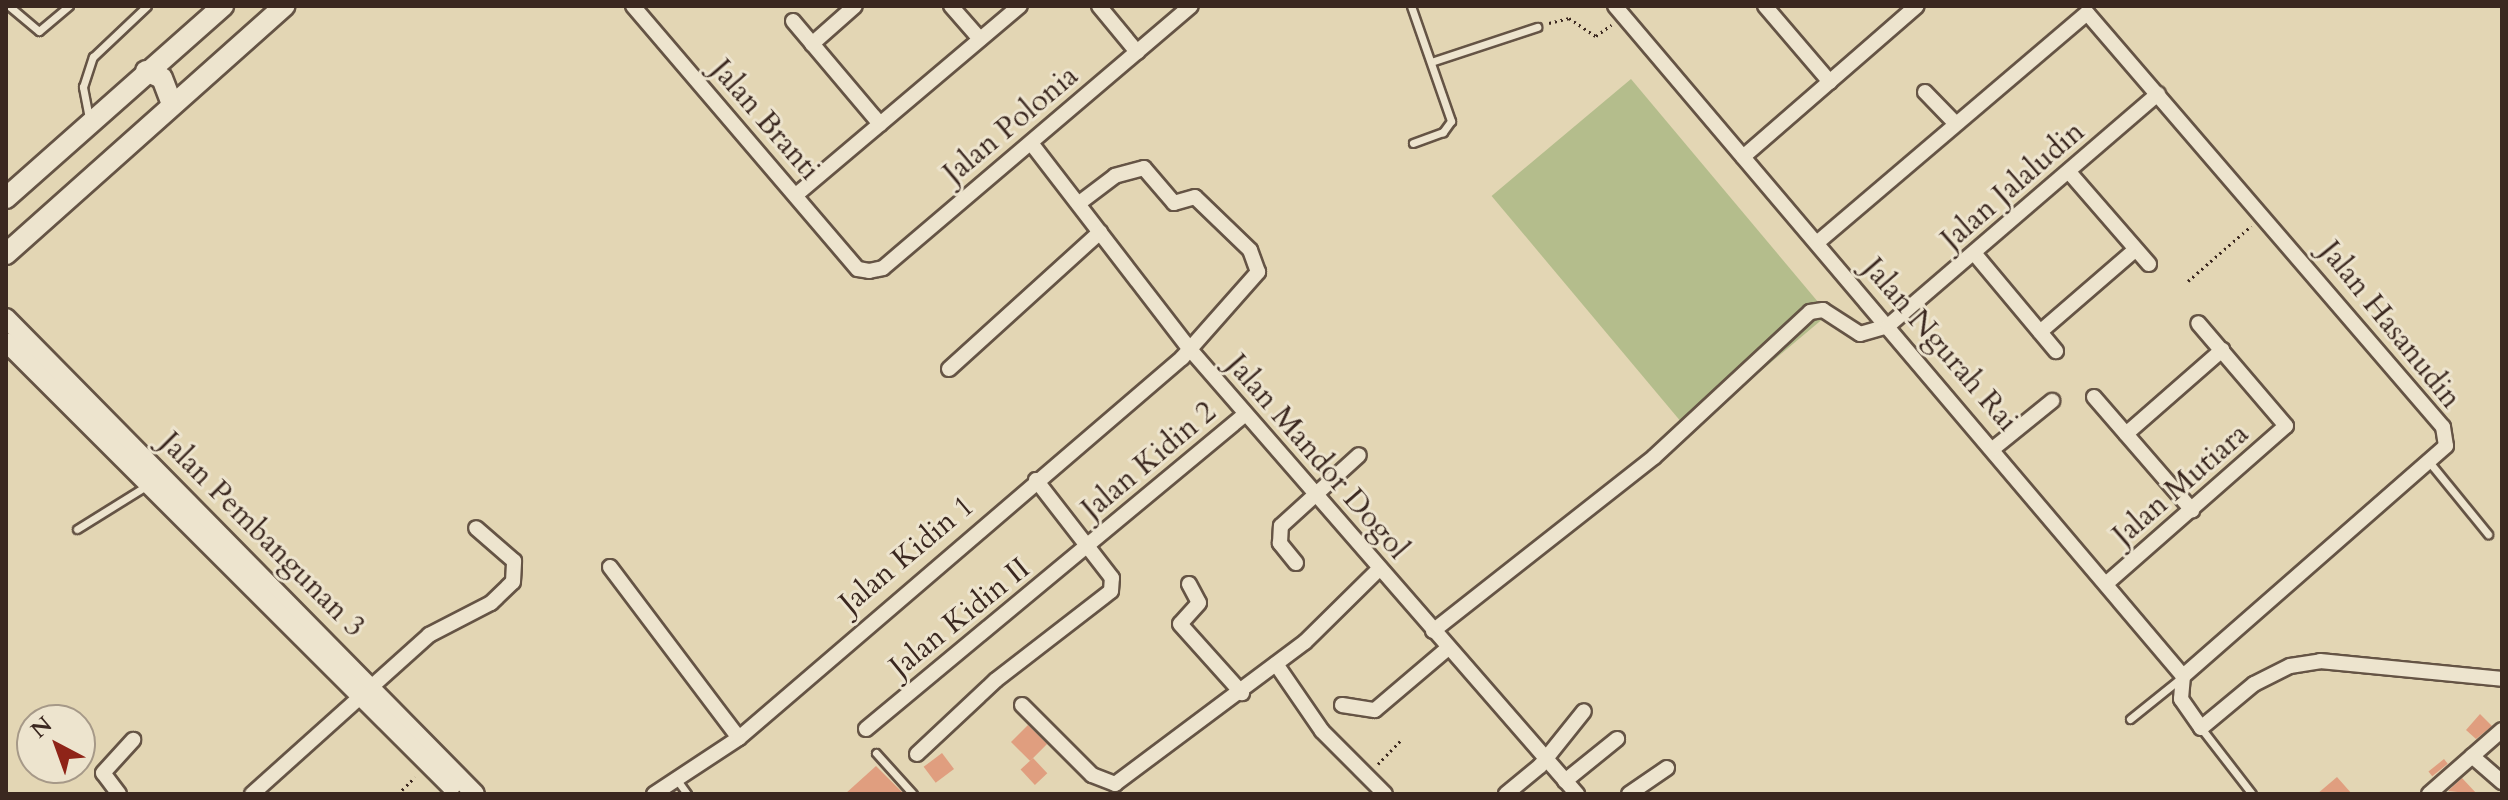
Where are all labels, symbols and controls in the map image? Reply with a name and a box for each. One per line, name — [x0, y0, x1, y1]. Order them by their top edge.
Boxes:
street label: Jalan Branti — [703, 52, 827, 188]
street label: Jalan Polonia — [936, 58, 1086, 192]
street label: Jalan Jalaludin — [1934, 114, 2092, 258]
street label: Jalan Hasanudin — [2312, 234, 2468, 416]
street label: Jalan Ngurah Rai — [1855, 251, 2025, 439]
street label: Jalan Mandor Dogol — [1218, 347, 1416, 567]
street label: Jalan Kidin 2 — [1074, 394, 1224, 528]
street label: Jalan Mutiara — [2106, 416, 2256, 554]
street label: Jalan Pembangunan 3 — [152, 425, 372, 645]
street label: Jalan Kidin 1 — [832, 488, 982, 622]
street label: Jalan Kidin II — [883, 551, 1037, 685]
north arrow — [16, 704, 96, 784]
text: N — [25, 710, 59, 745]

